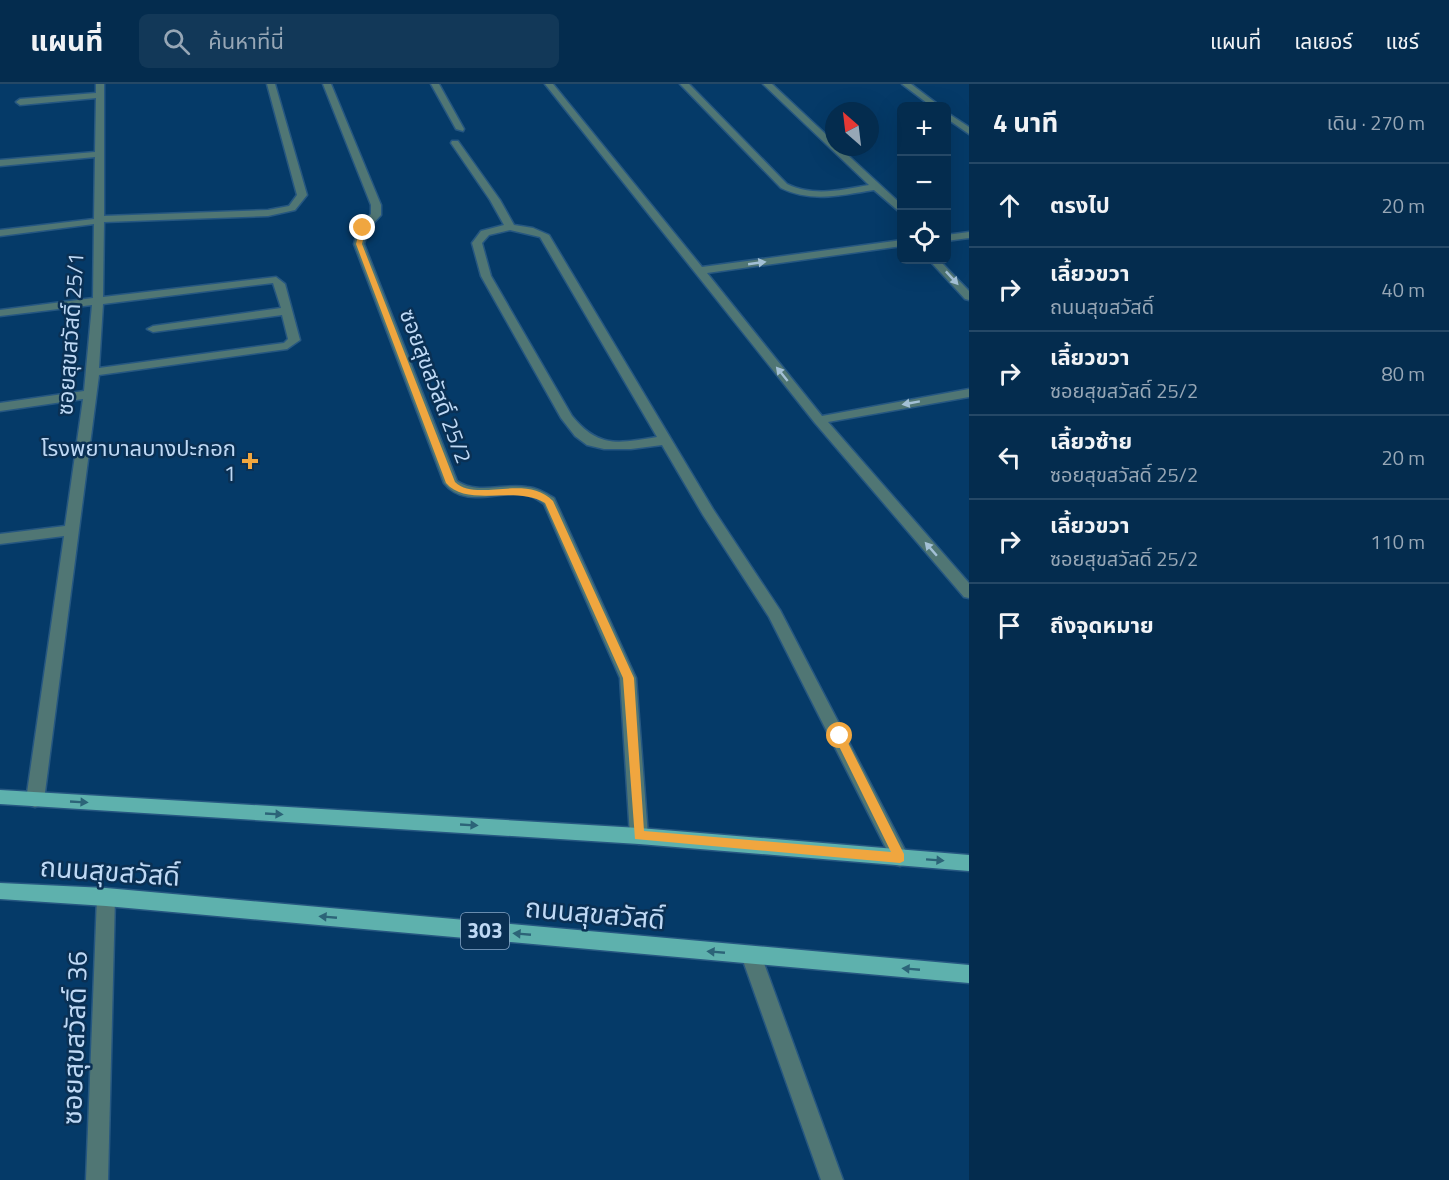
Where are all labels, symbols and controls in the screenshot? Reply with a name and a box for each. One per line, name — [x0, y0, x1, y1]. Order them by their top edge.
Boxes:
search box — [139, 14, 559, 68]
text: แผนที่ — [30, 19, 103, 62]
text: ค้นหาที่นี่ — [208, 24, 284, 58]
icon: search — [160, 25, 193, 58]
text: แผนที่ — [1210, 25, 1261, 57]
text: เลเยอร์ — [1294, 25, 1353, 57]
text: แชร์ — [1386, 25, 1419, 57]
north arrow — [825, 102, 879, 156]
map controls — [897, 102, 951, 264]
button: + — [897, 102, 951, 156]
text: 4 นาที — [993, 103, 1058, 142]
text: เดิน · 270 m — [1327, 107, 1425, 138]
button: − — [897, 156, 951, 210]
text: ตรงไป — [1050, 188, 1110, 222]
icon: ahead — [993, 189, 1026, 222]
text: 20 m — [1381, 190, 1425, 221]
button: locate — [897, 210, 951, 264]
route end — [349, 214, 375, 240]
street label: ซอยสุขสวัสดิ์ 25/1 — [47, 252, 93, 416]
text: เลี้ยวขวา — [1050, 256, 1130, 290]
one-way arrow — [748, 258, 767, 267]
one-way arrow — [944, 271, 958, 285]
icon: right — [993, 273, 1026, 306]
text: 40 m — [1381, 274, 1425, 305]
text: ถนนสุขสวัสดิ์ — [1050, 291, 1154, 322]
street label: ซอยสุขสวัสดิ์ 25/2 — [391, 304, 481, 468]
text: เลี้ยวขวา — [1050, 340, 1130, 374]
icon: right — [993, 357, 1026, 390]
text: 80 m — [1381, 358, 1425, 389]
one-way arrow — [776, 366, 789, 382]
text: ซอยสุขสวัสดิ์ 25/2 — [1050, 375, 1198, 406]
one-way arrow — [902, 399, 921, 408]
text: เลี้ยวซ้าย — [1050, 424, 1132, 458]
place label: โรงพยาบาลบางปะกอก 1 — [41, 431, 236, 490]
icon: left — [993, 441, 1026, 474]
text: 20 m — [1381, 442, 1425, 473]
marker: โรงพยาบาลบางปะกอก 1 — [241, 452, 259, 470]
text: ซอยสุขสวัสดิ์ 25/2 — [1050, 459, 1198, 490]
text: เลี้ยวขวา — [1050, 508, 1130, 542]
icon: right — [993, 525, 1026, 558]
text: 110 m — [1370, 526, 1425, 557]
one-way arrow — [924, 541, 937, 556]
text: ซอยสุขสวัสดิ์ 25/2 — [1050, 543, 1198, 574]
text: ถึงจุดหมาย — [1050, 608, 1154, 642]
icon: arrive — [993, 609, 1026, 642]
route start — [826, 722, 852, 748]
one-way arrow — [70, 798, 89, 807]
one-way arrow — [265, 809, 284, 819]
one-way arrow — [459, 821, 478, 830]
street label: ถนนสุขสวัสดิ์ — [39, 845, 182, 896]
one-way arrow — [926, 856, 945, 865]
street label: ถนนสุขสวัสดิ์ — [523, 886, 667, 939]
one-way arrow — [319, 912, 338, 922]
road number: 303 — [461, 913, 509, 949]
one-way arrow — [513, 929, 532, 939]
one-way arrow — [707, 947, 726, 957]
street label: ซอยสุขสวัสดิ์ 36 — [50, 950, 97, 1125]
one-way arrow — [901, 964, 920, 974]

